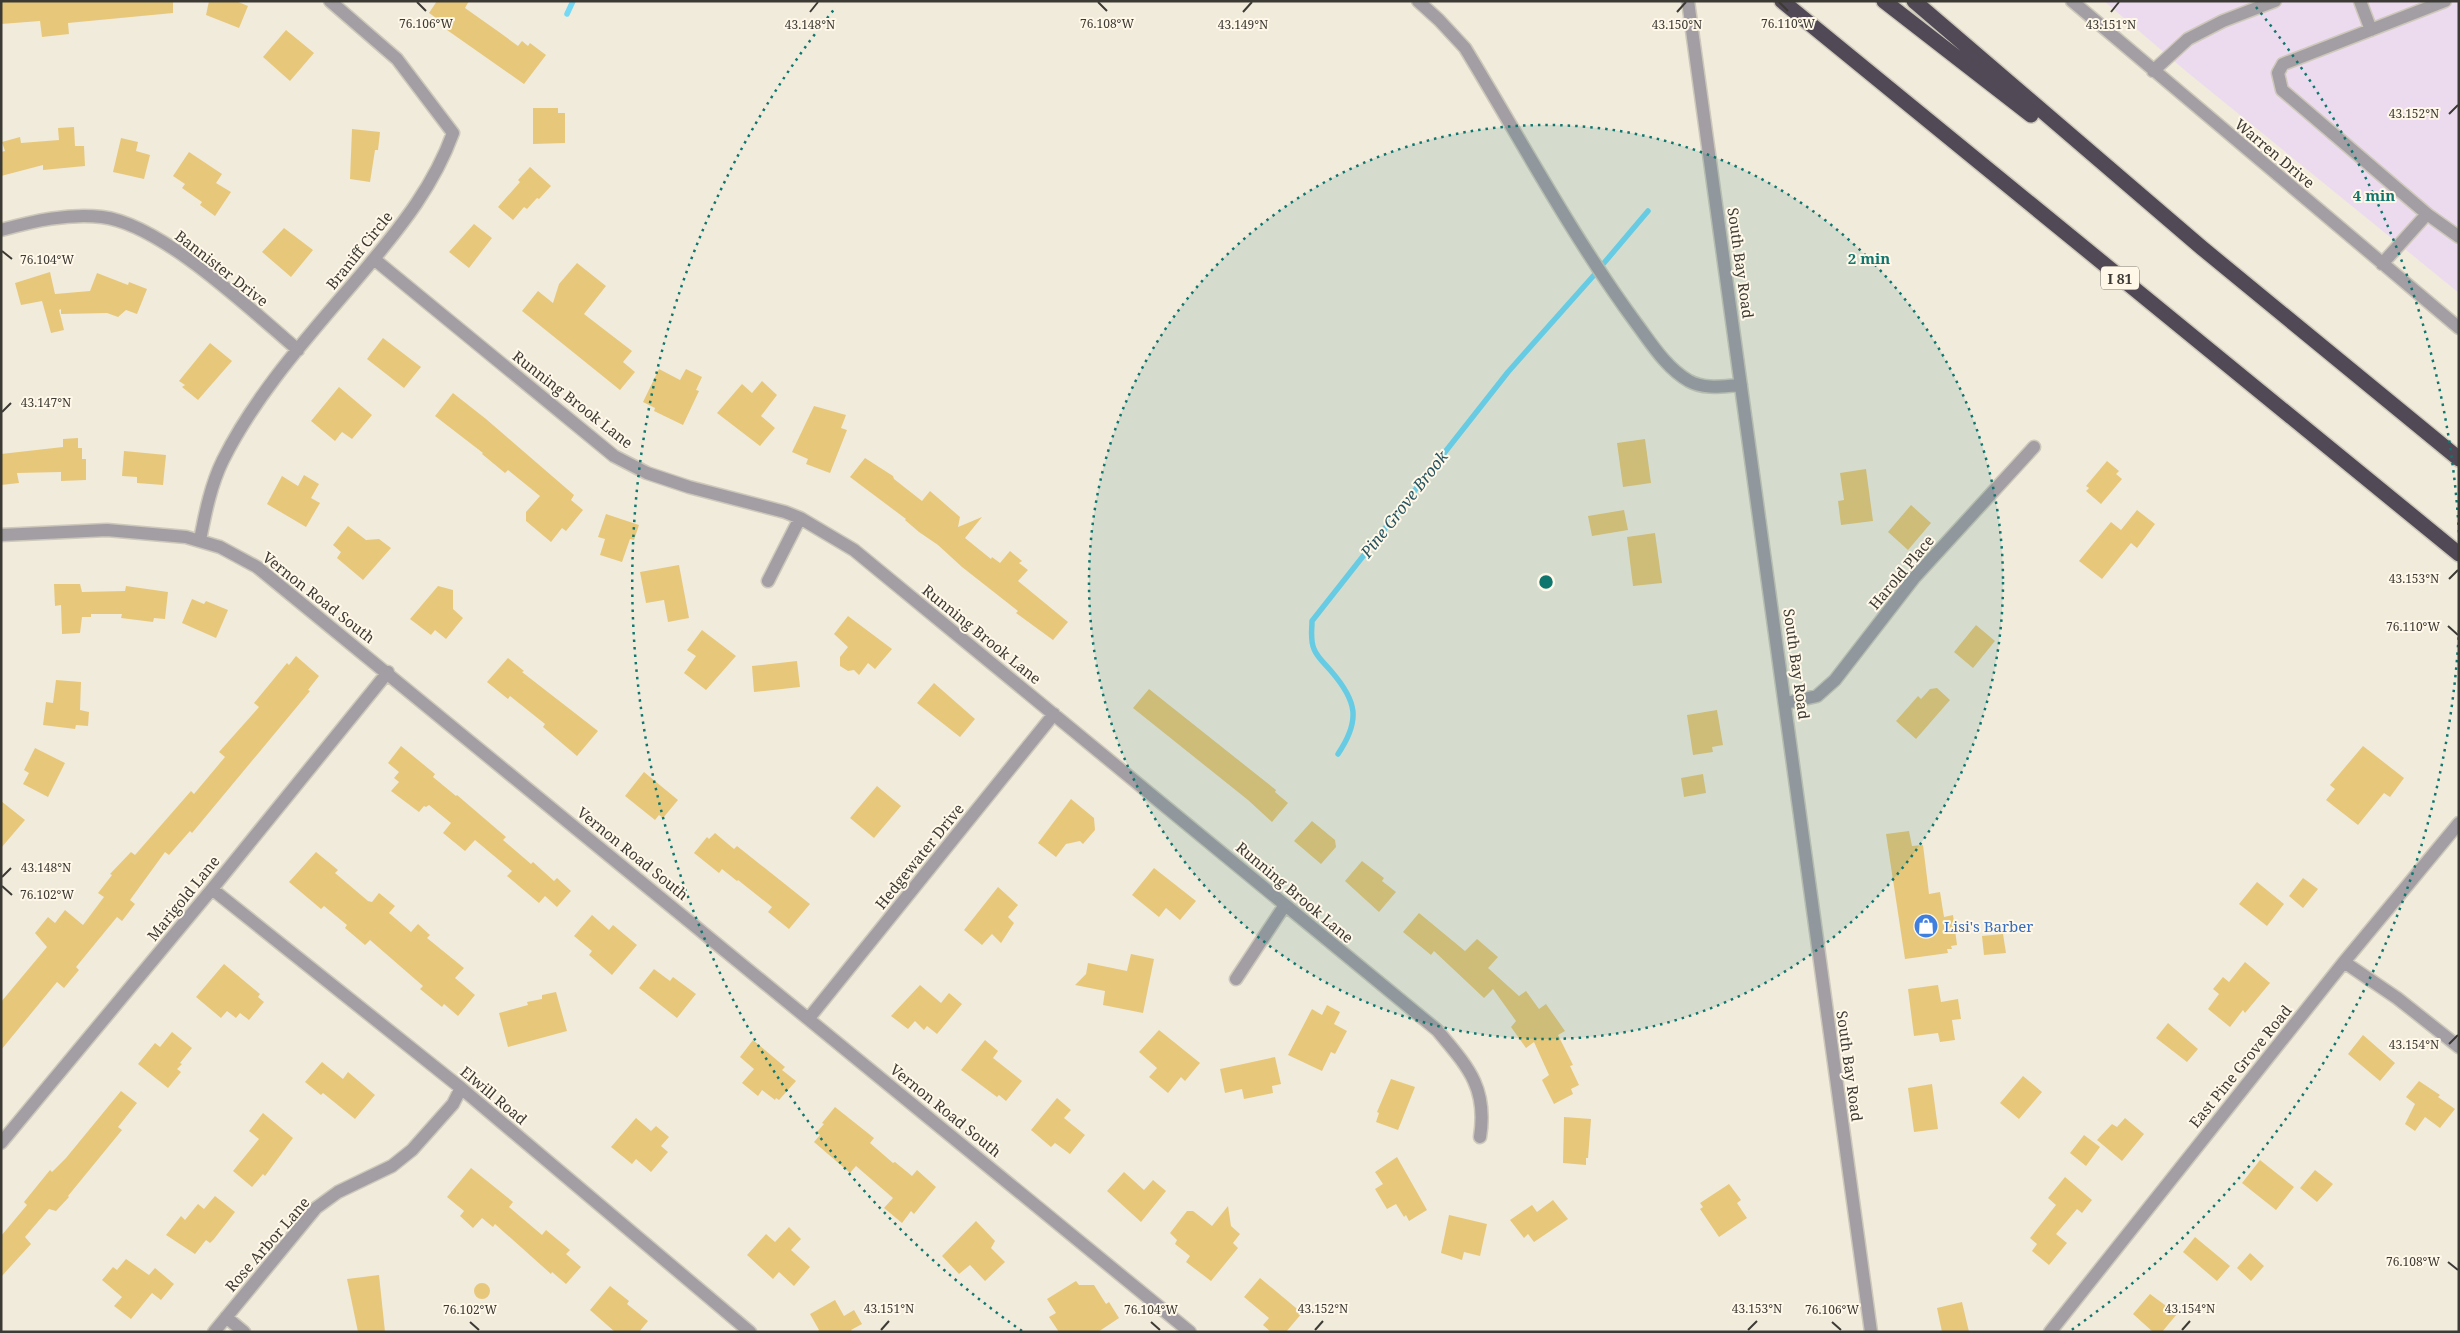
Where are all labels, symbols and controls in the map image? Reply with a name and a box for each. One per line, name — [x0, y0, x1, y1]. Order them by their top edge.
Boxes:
text: 76.106°W — [399, 15, 453, 32]
text: 76.108°W — [1080, 15, 1134, 32]
text: 76.110°W — [1761, 15, 1815, 32]
text: 43.148°N — [785, 16, 835, 33]
text: 43.149°N — [1218, 16, 1268, 33]
text: 43.150°N — [1652, 16, 1702, 33]
text: 43.151°N — [2086, 16, 2136, 33]
text: 43.152°N — [2389, 105, 2439, 122]
street label: Warren Drive — [2231, 114, 2319, 192]
text: 4 min — [2353, 185, 2395, 205]
street label: South Bay Road — [1723, 206, 1759, 320]
street label: Braniff Circle — [321, 207, 397, 293]
street label: Bannister Drive — [171, 225, 273, 311]
text: 2 min — [1848, 248, 1890, 268]
text: 76.104°W — [20, 251, 74, 268]
road number: I 81 — [2101, 266, 2139, 290]
street label: Running Brook Lane — [509, 346, 637, 452]
text: 43.147°N — [21, 394, 71, 411]
water label: Pine Grove Brook — [1355, 445, 1453, 563]
street label: Harold Place — [1864, 531, 1938, 613]
street label: Vernon Road South — [259, 547, 380, 647]
text: 43.153°N — [2389, 570, 2439, 587]
centre of rings — [1537, 573, 1555, 591]
street label: Running Brook Lane — [918, 580, 1046, 688]
street label: South Bay Road — [1779, 607, 1815, 721]
text: 76.110°W — [2386, 618, 2440, 635]
street label: Hedgewater Drive — [870, 799, 968, 913]
street label: Vernon Road South — [573, 802, 693, 904]
street label: Running Brook Lane — [1232, 837, 1358, 947]
street label: Marigold Lane — [142, 851, 224, 945]
text: 43.148°N — [21, 859, 71, 876]
text: 76.102°W — [20, 886, 74, 903]
shop icon: Lisi's Barber — [1913, 913, 1939, 939]
place label: Lisi's Barber — [1944, 916, 2033, 936]
street label: East Pine Grove Road — [2184, 1000, 2296, 1132]
street label: South Bay Road — [1832, 1009, 1868, 1123]
text: 43.154°N — [2389, 1036, 2439, 1053]
street label: Vernon Road South — [886, 1059, 1006, 1161]
street label: Elwill Road — [457, 1061, 531, 1129]
street label: Rose Arbor Lane — [220, 1192, 314, 1296]
text: 76.108°W — [2386, 1253, 2440, 1270]
text: 43.151°N — [864, 1300, 914, 1317]
text: 43.152°N — [1298, 1300, 1348, 1317]
text: 43.153°N — [1732, 1300, 1782, 1317]
text: 43.154°N — [2165, 1300, 2215, 1317]
text: 76.102°W — [443, 1301, 497, 1318]
text: 76.104°W — [1124, 1301, 1178, 1318]
text: 76.106°W — [1805, 1301, 1859, 1318]

